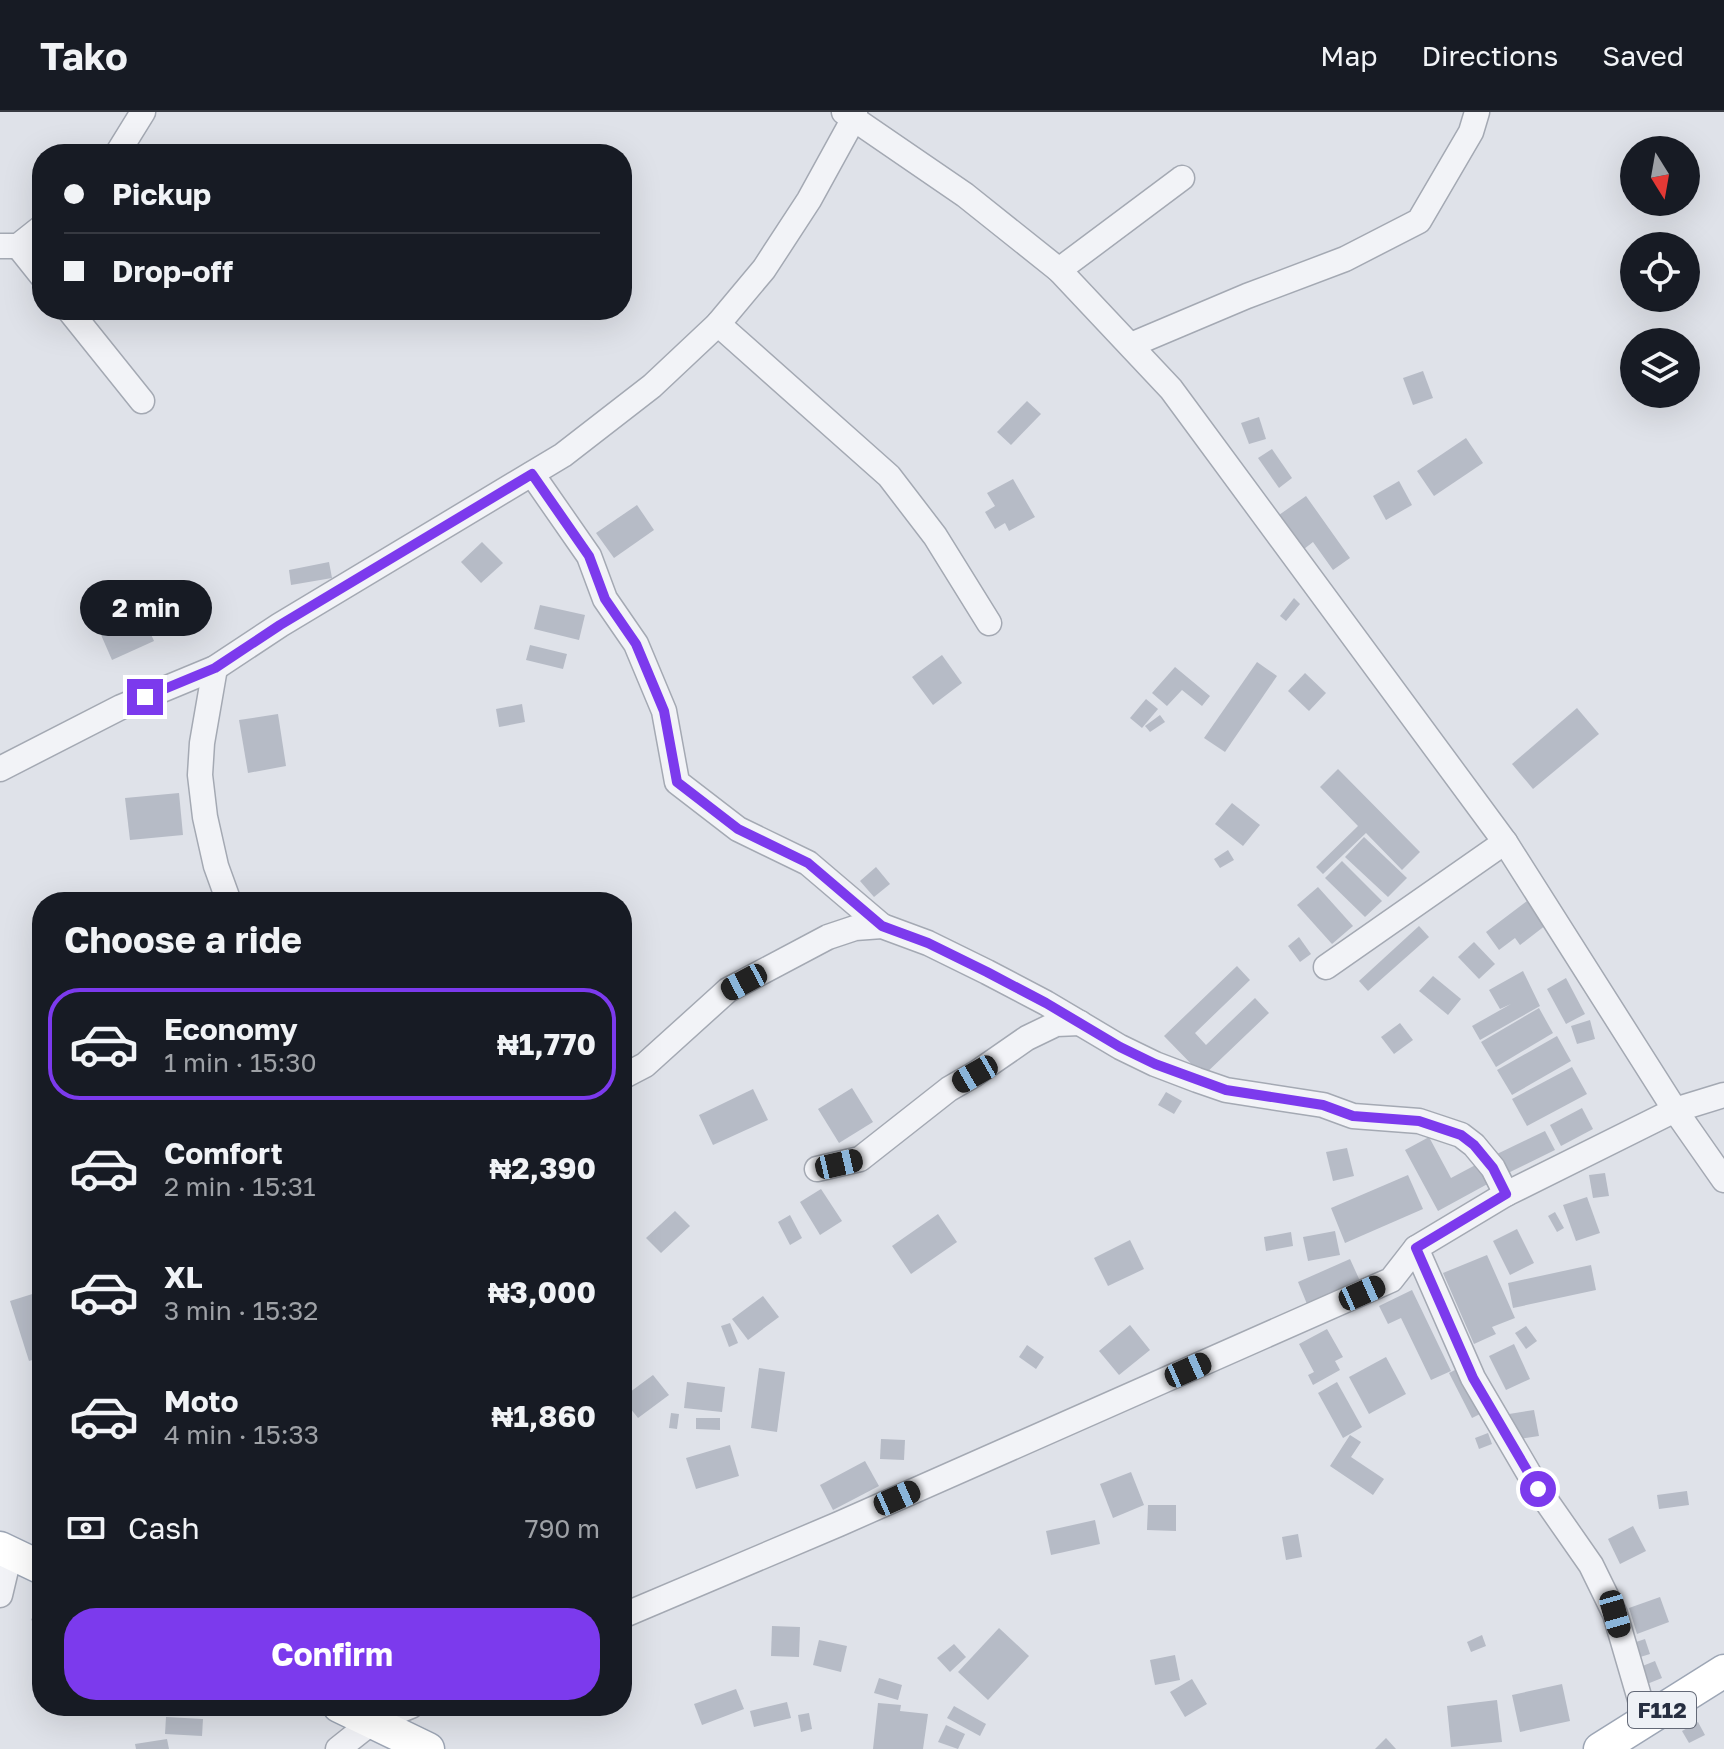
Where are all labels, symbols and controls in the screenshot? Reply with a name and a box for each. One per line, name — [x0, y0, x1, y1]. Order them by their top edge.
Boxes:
text: Tako — [40, 33, 128, 78]
text: Map — [1320, 39, 1377, 72]
text: Directions — [1421, 39, 1558, 72]
text: Saved — [1602, 39, 1684, 72]
north arrow — [1620, 136, 1700, 216]
map controls — [1620, 136, 1700, 408]
text: Pickup — [112, 176, 211, 212]
button: locate — [1620, 232, 1700, 312]
text: Drop-off — [112, 253, 233, 289]
button: layers — [1620, 328, 1700, 408]
callout: 2 min — [79, 581, 211, 637]
text: 2 min — [112, 592, 180, 623]
route end — [127, 679, 163, 715]
text: Choose a ride — [64, 918, 302, 961]
car — [717, 960, 771, 1004]
icon: car — [68, 1008, 140, 1080]
text: Economy — [164, 1011, 298, 1047]
text: ₦1,770 — [497, 1026, 596, 1062]
text: 1 min · 15:30 — [164, 1047, 317, 1078]
car — [948, 1052, 1002, 1096]
icon: car — [68, 1132, 140, 1204]
text: Comfort — [164, 1135, 283, 1171]
car — [813, 1147, 865, 1181]
text: ₦2,390 — [490, 1150, 596, 1186]
text: 2 min · 15:31 — [164, 1171, 316, 1202]
icon: car — [68, 1256, 140, 1328]
text: XL — [164, 1259, 203, 1295]
car — [1335, 1272, 1389, 1314]
text: ₦3,000 — [488, 1274, 596, 1310]
text: 3 min · 15:32 — [164, 1295, 318, 1326]
car — [1161, 1349, 1215, 1391]
icon: car — [68, 1380, 140, 1452]
text: Moto — [164, 1383, 239, 1419]
text: ₦1,860 — [492, 1398, 596, 1434]
text: 4 min · 15:33 — [164, 1419, 319, 1450]
route start — [1520, 1471, 1556, 1507]
car — [870, 1477, 924, 1519]
icon: cash — [64, 1506, 108, 1550]
text: Cash — [128, 1510, 200, 1546]
text: 790 m — [525, 1513, 600, 1544]
car — [1597, 1588, 1633, 1640]
button: Confirm — [64, 1608, 600, 1700]
road number: F112 — [1628, 1692, 1696, 1728]

